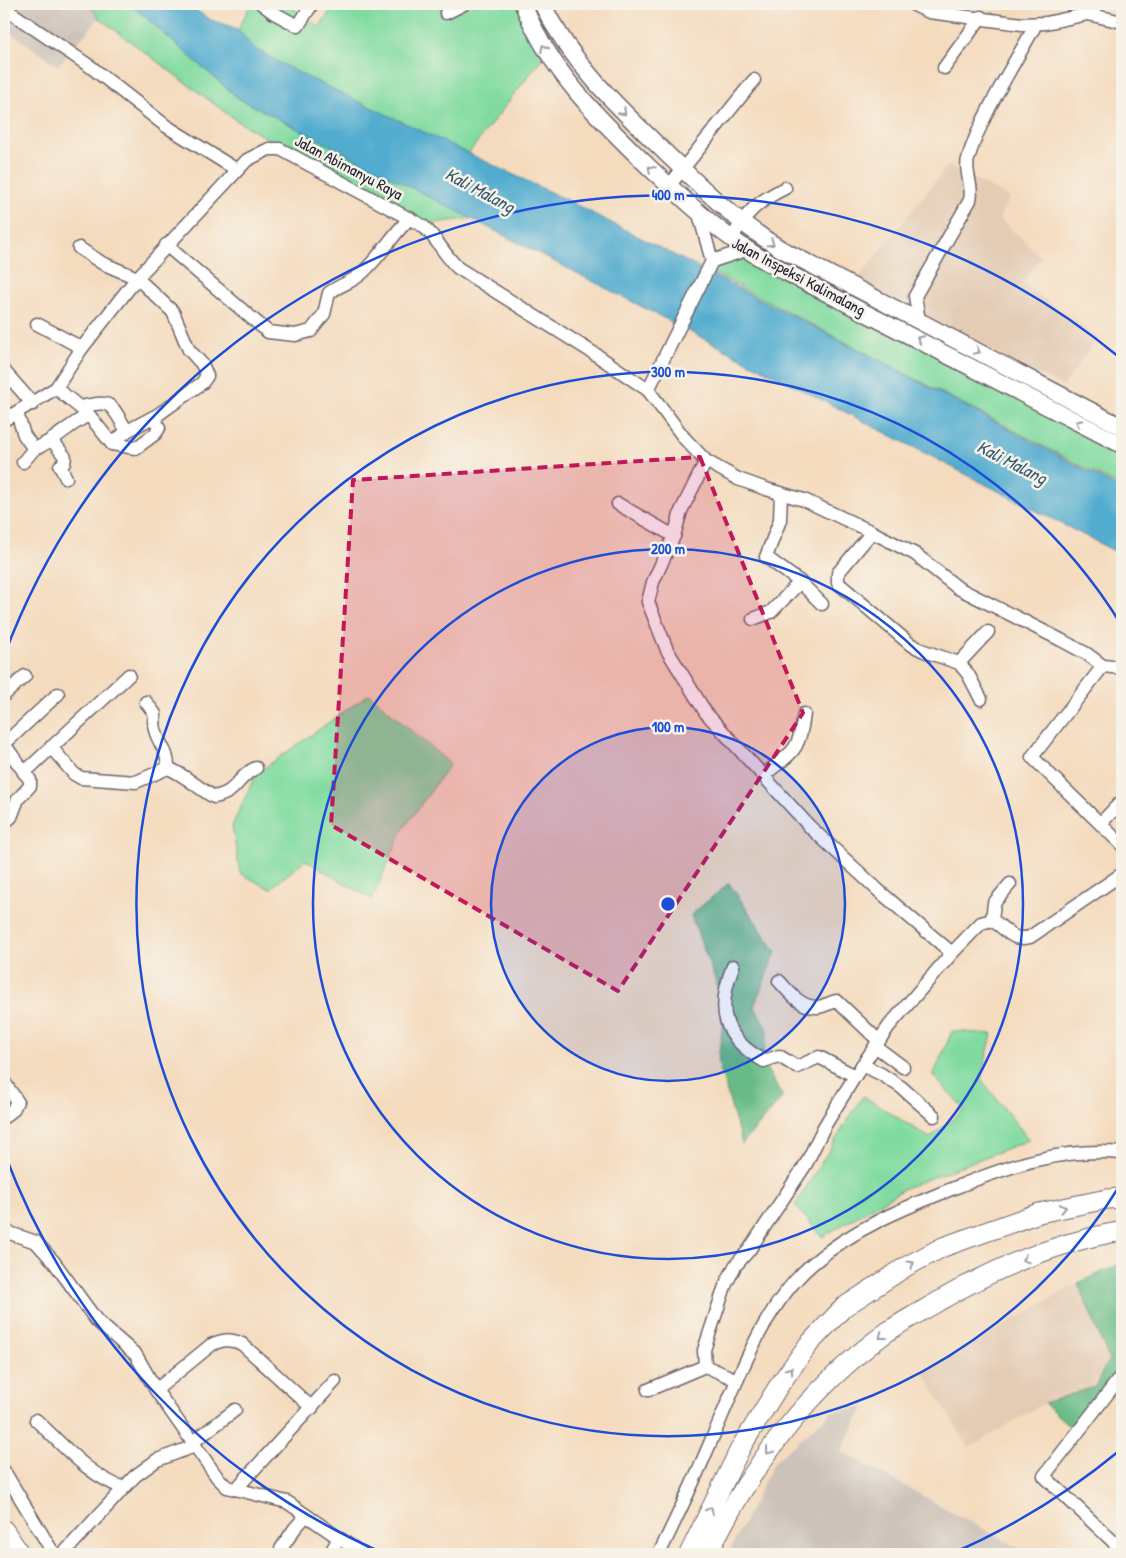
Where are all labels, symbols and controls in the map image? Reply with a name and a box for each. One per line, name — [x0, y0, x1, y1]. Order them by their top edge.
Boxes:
one-way arrow — [540, 44, 550, 53]
one-way arrow — [618, 106, 627, 115]
street label: Jalan Abimanyu Raya — [291, 129, 407, 205]
water label: Kali Malang — [441, 161, 520, 219]
one-way arrow — [648, 166, 657, 175]
text: 400 m — [652, 184, 684, 205]
street label: Jalan Inspeksi Kalimalang — [728, 231, 870, 321]
one-way arrow — [765, 236, 774, 246]
one-way arrow — [916, 335, 925, 345]
one-way arrow — [971, 344, 980, 354]
text: 300 m — [651, 361, 685, 382]
one-way arrow — [1075, 419, 1084, 429]
water label: Kali Malang — [973, 434, 1052, 491]
text: 200 m — [651, 538, 685, 559]
text: 100 m — [652, 716, 684, 737]
centre of rings — [659, 895, 677, 913]
one-way arrow — [1059, 1203, 1067, 1214]
one-way arrow — [1021, 1253, 1030, 1263]
one-way arrow — [906, 1260, 915, 1270]
one-way arrow — [879, 1330, 888, 1339]
one-way arrow — [785, 1367, 793, 1376]
one-way arrow — [766, 1445, 775, 1455]
one-way arrow — [704, 1506, 714, 1515]

